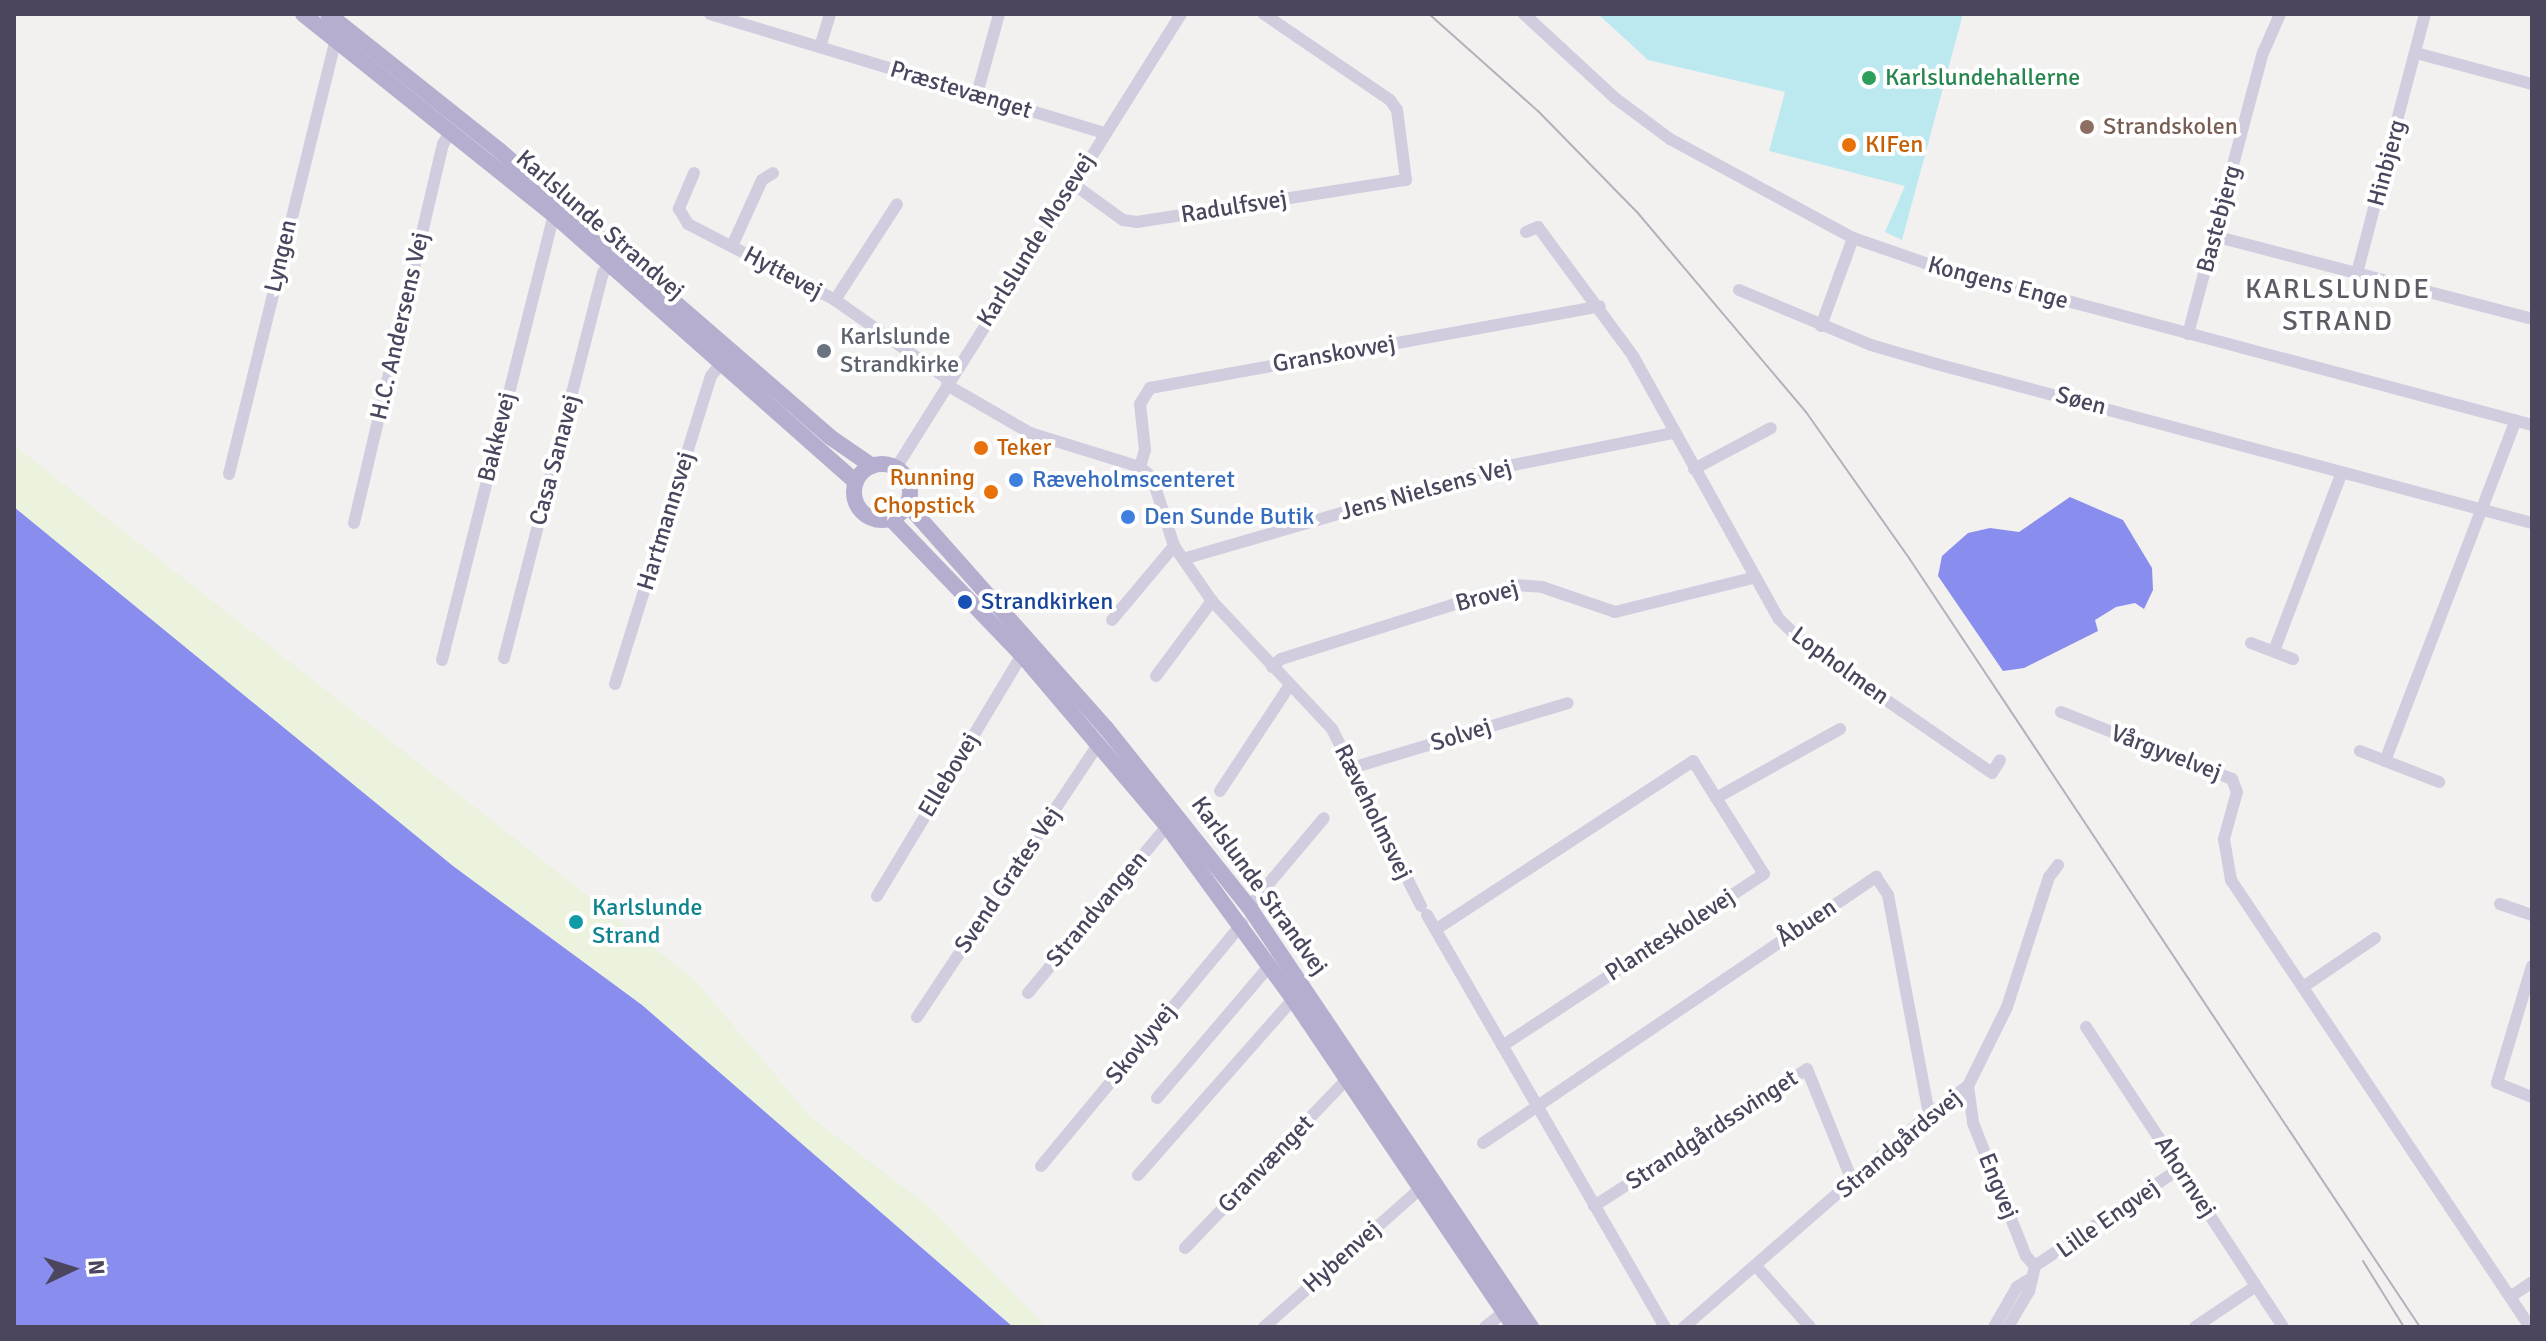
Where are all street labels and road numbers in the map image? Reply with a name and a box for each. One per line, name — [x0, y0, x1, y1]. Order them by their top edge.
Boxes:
street label: Præstevænget — [887, 55, 1035, 125]
street label: Hinbjerg — [2362, 117, 2412, 209]
street label: Karlslunde Strandvej — [510, 144, 690, 306]
street label: Karlslunde Mosevej — [971, 148, 1101, 332]
street label: Bastebjerg — [2191, 162, 2247, 276]
street label: Radulfsvej — [1179, 184, 1289, 230]
street label: Lyngen — [259, 217, 303, 295]
street label: H.C. Andersens Vej — [364, 229, 436, 423]
street label: Hyttevej — [739, 240, 827, 306]
street label: Kongens Enge — [1925, 250, 2071, 316]
street label: Granskovvej — [1271, 329, 1397, 379]
street label: Søen — [2053, 380, 2109, 422]
street label: Bakkevej — [472, 389, 522, 485]
street label: Casa Sanavej — [524, 392, 586, 528]
street label: Hartmannsvej — [631, 448, 701, 594]
street label: Jens Nielsens Vej — [1337, 453, 1515, 527]
street label: Brovej — [1452, 574, 1522, 618]
street label: Lopholmen — [1785, 621, 1895, 711]
street label: Solvej — [1427, 712, 1495, 758]
street label: Vårgyvelvej — [2107, 719, 2225, 787]
street label: Ellebovej — [913, 728, 985, 822]
street label: Ræveholmsvej — [1328, 740, 1418, 884]
street label: Karlslunde Strandvej — [1185, 791, 1333, 981]
street label: Svend Grates Vej — [949, 802, 1067, 958]
street label: Strandvangen — [1040, 845, 1154, 973]
street label: Planteskolevej — [1600, 882, 1740, 988]
street label: Åbuen — [1772, 893, 1842, 953]
street label: Skovlyvej — [1100, 998, 1182, 1090]
street label: Strandgårdssvinget — [1621, 1064, 1803, 1196]
street label: Strandgårdsvej — [1831, 1083, 1967, 1205]
street label: Granvænget — [1212, 1109, 1320, 1219]
street label: Ahornvej — [2148, 1131, 2222, 1223]
street label: Engvej — [1972, 1149, 2024, 1223]
street label: Lille Engvej — [2051, 1173, 2165, 1265]
street label: Hybenvej — [1297, 1215, 1387, 1299]

